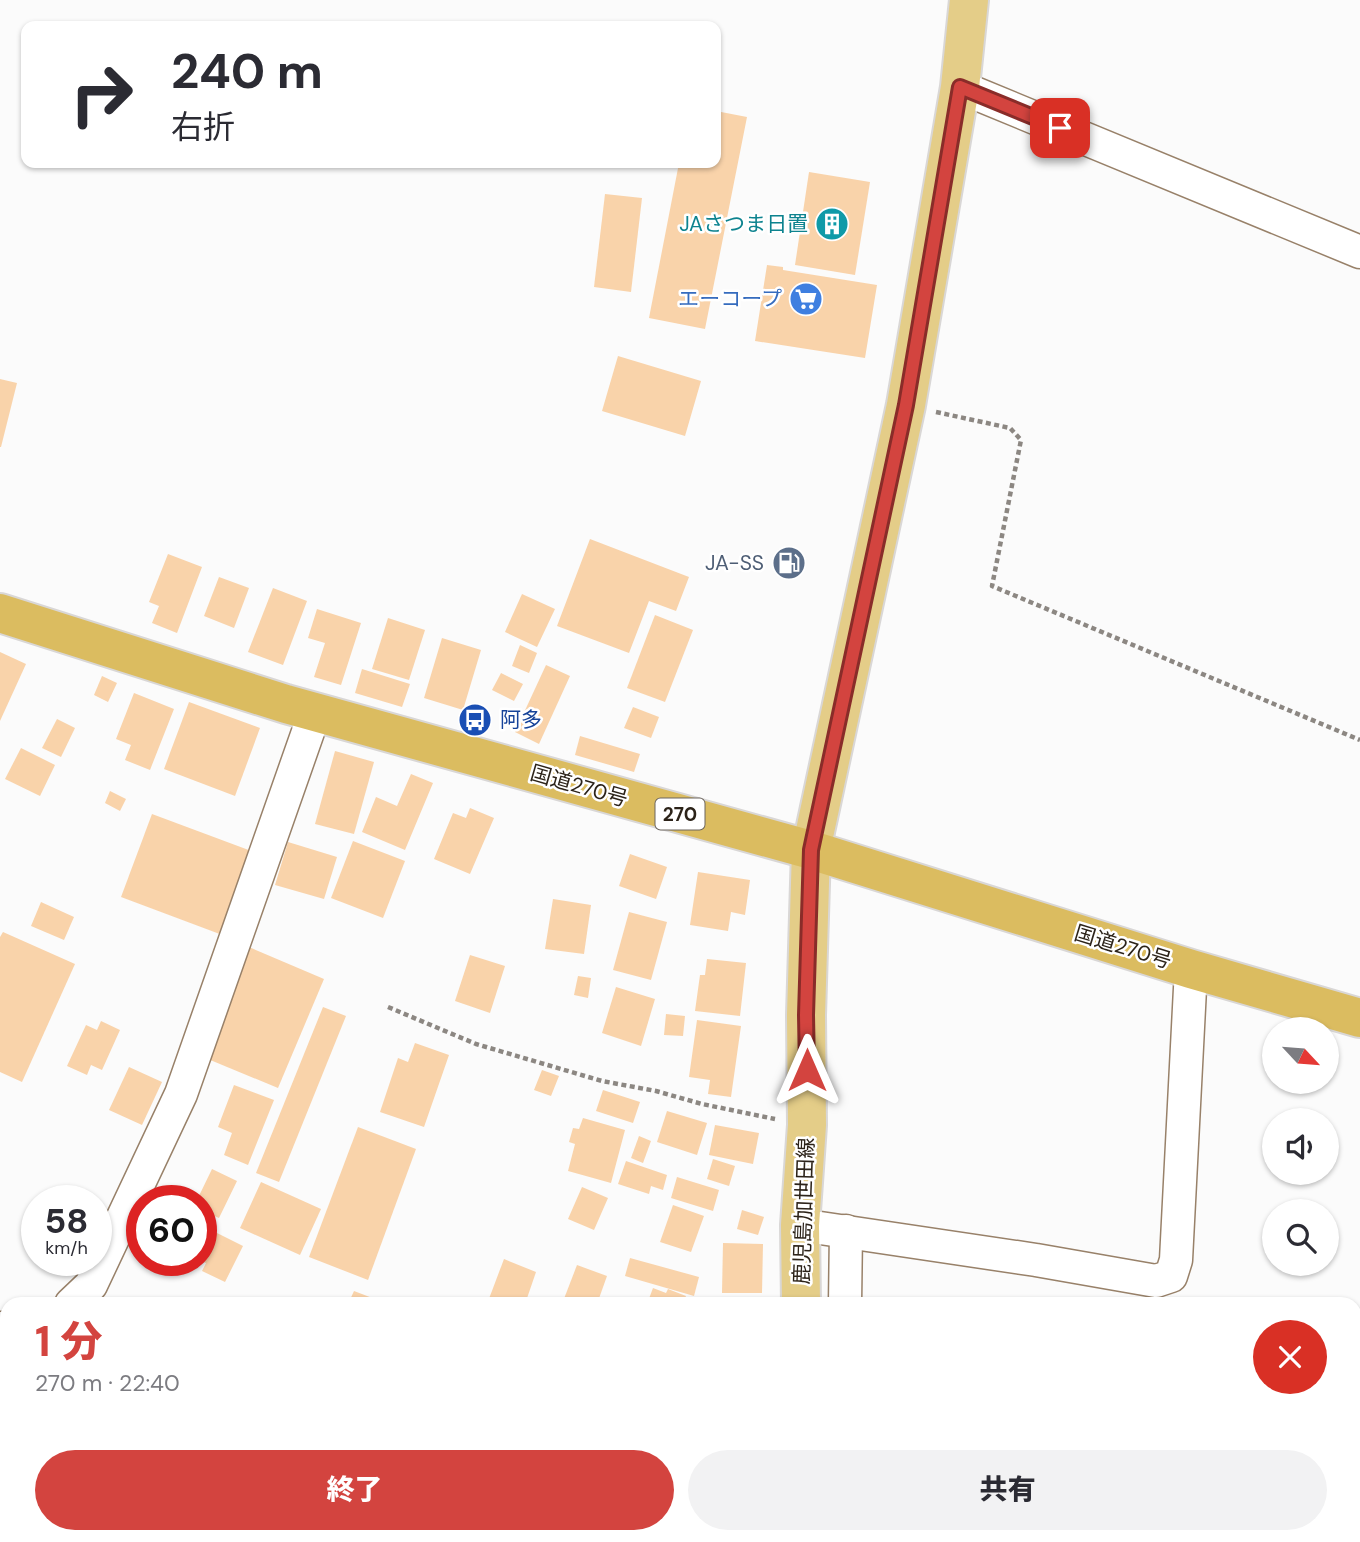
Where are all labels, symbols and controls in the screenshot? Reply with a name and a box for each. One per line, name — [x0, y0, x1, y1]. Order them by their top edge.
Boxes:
text: 240 m — [171, 39, 323, 103]
icon: right — [56, 49, 147, 140]
pin — [1030, 98, 1090, 158]
text: 右折 — [171, 106, 235, 148]
icon: arrive — [1041, 109, 1079, 147]
building icon: JAさつま日置 — [813, 205, 851, 243]
place label: JAさつま日置 — [679, 210, 808, 238]
supermarket icon: エーコープ — [787, 280, 825, 318]
place label: エーコープ — [678, 285, 782, 313]
fuel station icon: JA-SS — [770, 544, 808, 582]
place label: JA-SS — [705, 549, 764, 577]
bus stop icon: 阿多 — [456, 701, 494, 739]
place label: 阿多 — [500, 706, 542, 734]
street label: 国道270号 — [527, 759, 631, 813]
road number: 270 — [656, 799, 704, 830]
street label: 国道270号 — [1071, 919, 1175, 975]
north arrow — [1262, 1017, 1339, 1094]
map controls — [1262, 1017, 1339, 1276]
position arrow — [770, 1033, 844, 1107]
button: sound — [1262, 1108, 1339, 1185]
street label: 鹿児島加世田線 — [787, 1137, 821, 1285]
speed limit sign: 60 — [126, 1185, 217, 1276]
text: 58 — [45, 1198, 88, 1244]
button: search — [1262, 1199, 1339, 1276]
text: km/h — [45, 1236, 88, 1260]
text: 1 分 — [35, 1314, 102, 1369]
button: close — [1253, 1320, 1327, 1394]
text: 270 m · 22:40 — [35, 1368, 180, 1398]
button: 終了 — [35, 1450, 674, 1530]
button: 共有 — [688, 1450, 1327, 1530]

